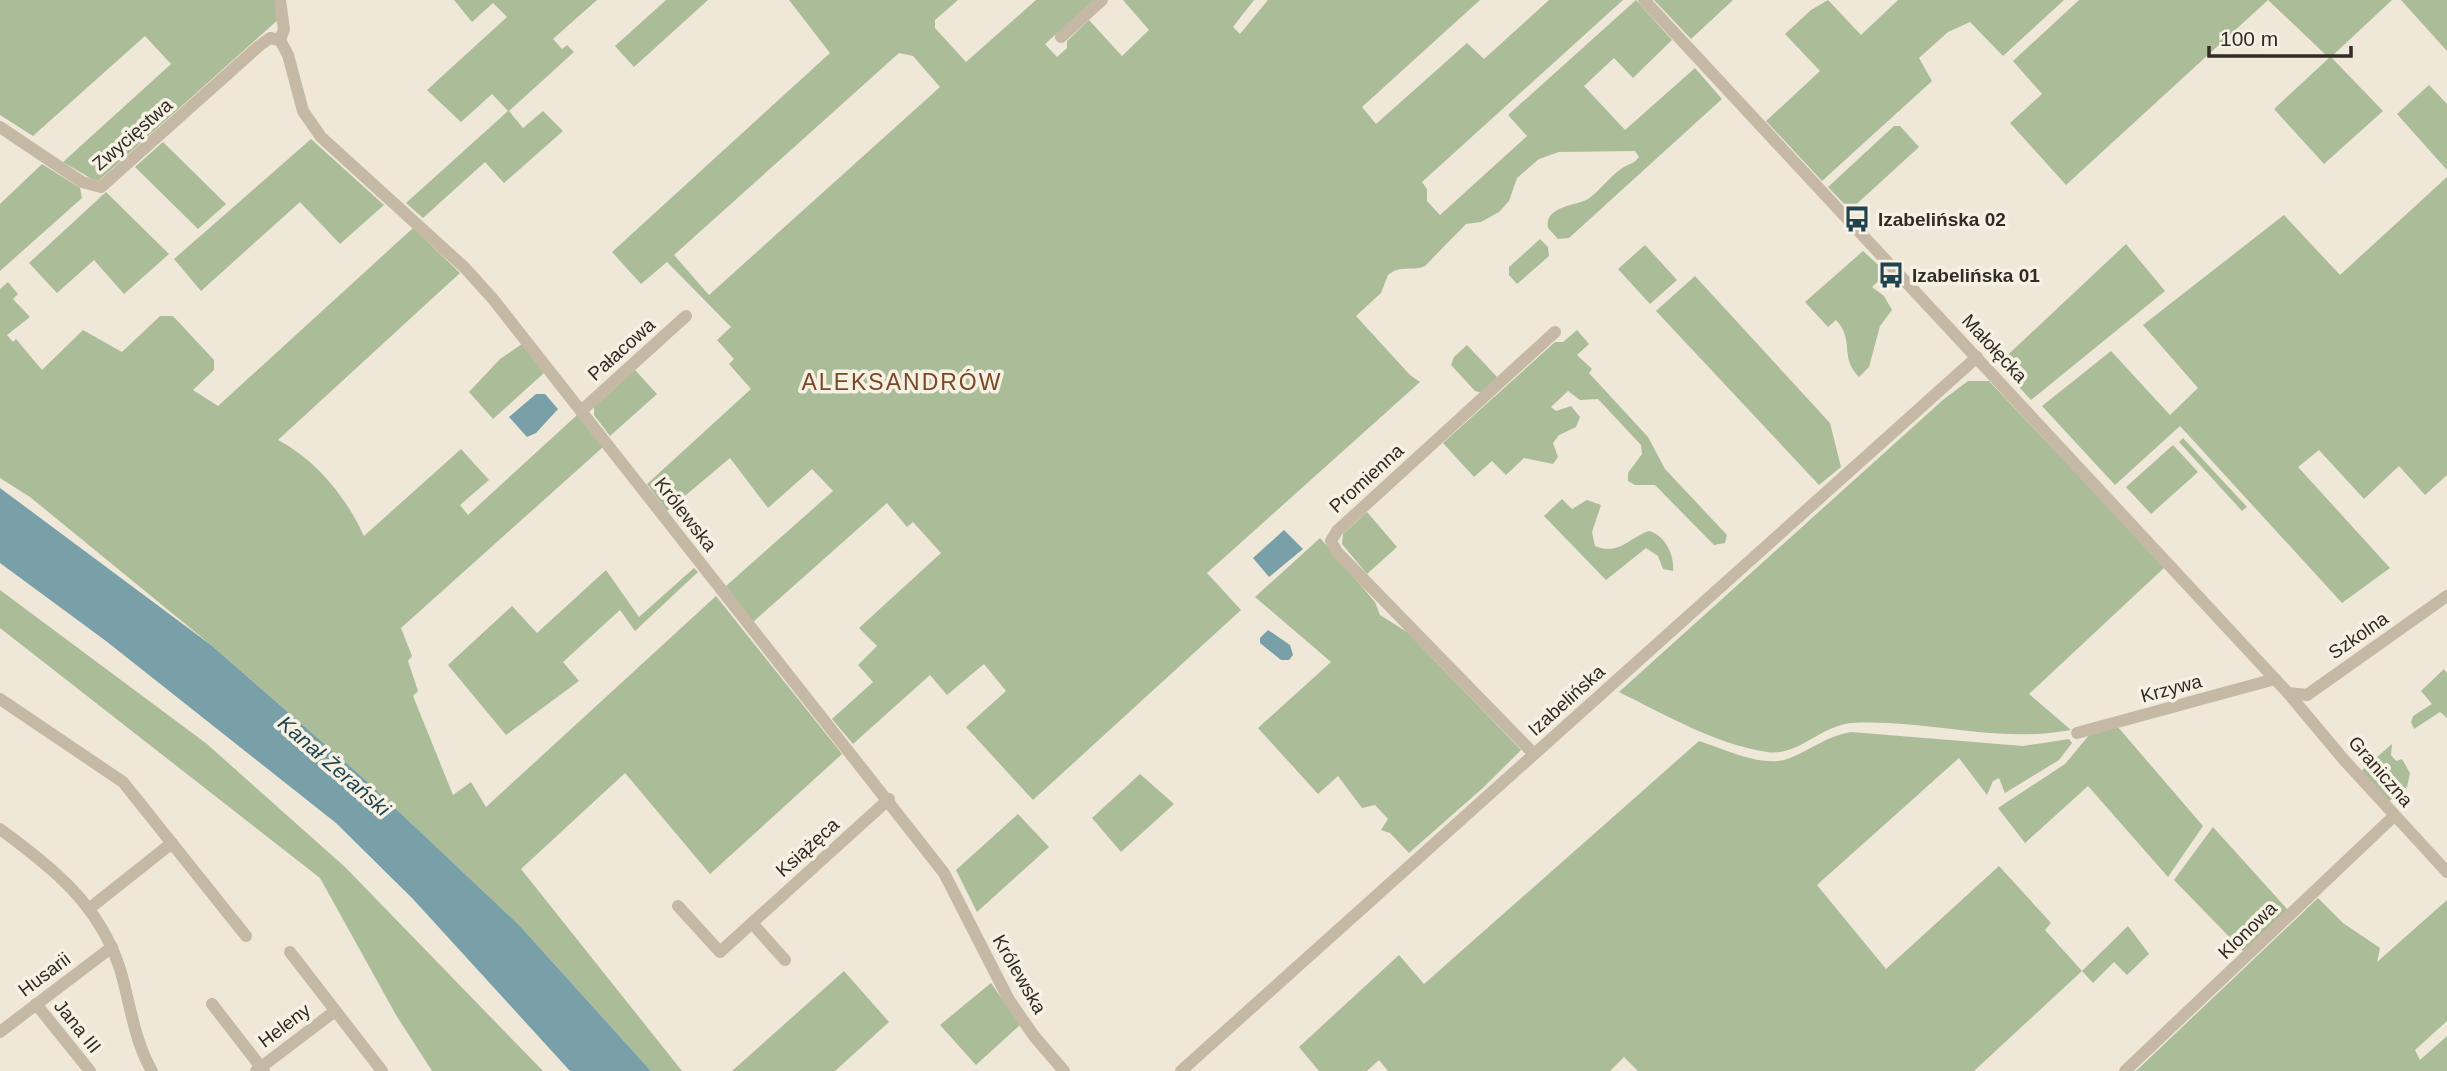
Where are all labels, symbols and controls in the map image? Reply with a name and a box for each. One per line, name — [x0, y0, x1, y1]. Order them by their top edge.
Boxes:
scale bar — [2209, 14, 2351, 58]
text: 100 m — [2220, 27, 2278, 50]
street label: Zwycięstwa — [88, 94, 177, 175]
bus stop icon: Izabelińska 02 — [1842, 204, 1872, 234]
place label: Izabelińska 02 — [1878, 209, 2006, 230]
bus stop icon: Izabelińska 01 — [1876, 260, 1906, 290]
place label: Izabelińska 01 — [1912, 265, 2040, 286]
street label: Małołęcka — [1958, 310, 2032, 387]
street label: Pałacowa — [584, 314, 659, 385]
district label: ALEKSANDRÓW — [802, 369, 1002, 395]
street label: Promienna — [1325, 440, 1408, 517]
street label: Królewska — [650, 473, 721, 556]
street label: Szkolna — [2325, 607, 2392, 663]
street label: Izabelińska — [1524, 660, 1609, 740]
street label: Krzywa — [2138, 670, 2204, 707]
water label: Kanał Żerański — [274, 711, 396, 821]
street label: Graniczna — [2344, 732, 2417, 811]
street label: Książęca — [772, 813, 843, 881]
street label: Klonowa — [2214, 897, 2281, 963]
street label: Królewska — [989, 931, 1051, 1018]
street label: Husarii — [14, 948, 74, 1001]
street label: Jana III — [50, 995, 105, 1057]
street label: Heleny — [254, 999, 315, 1052]

